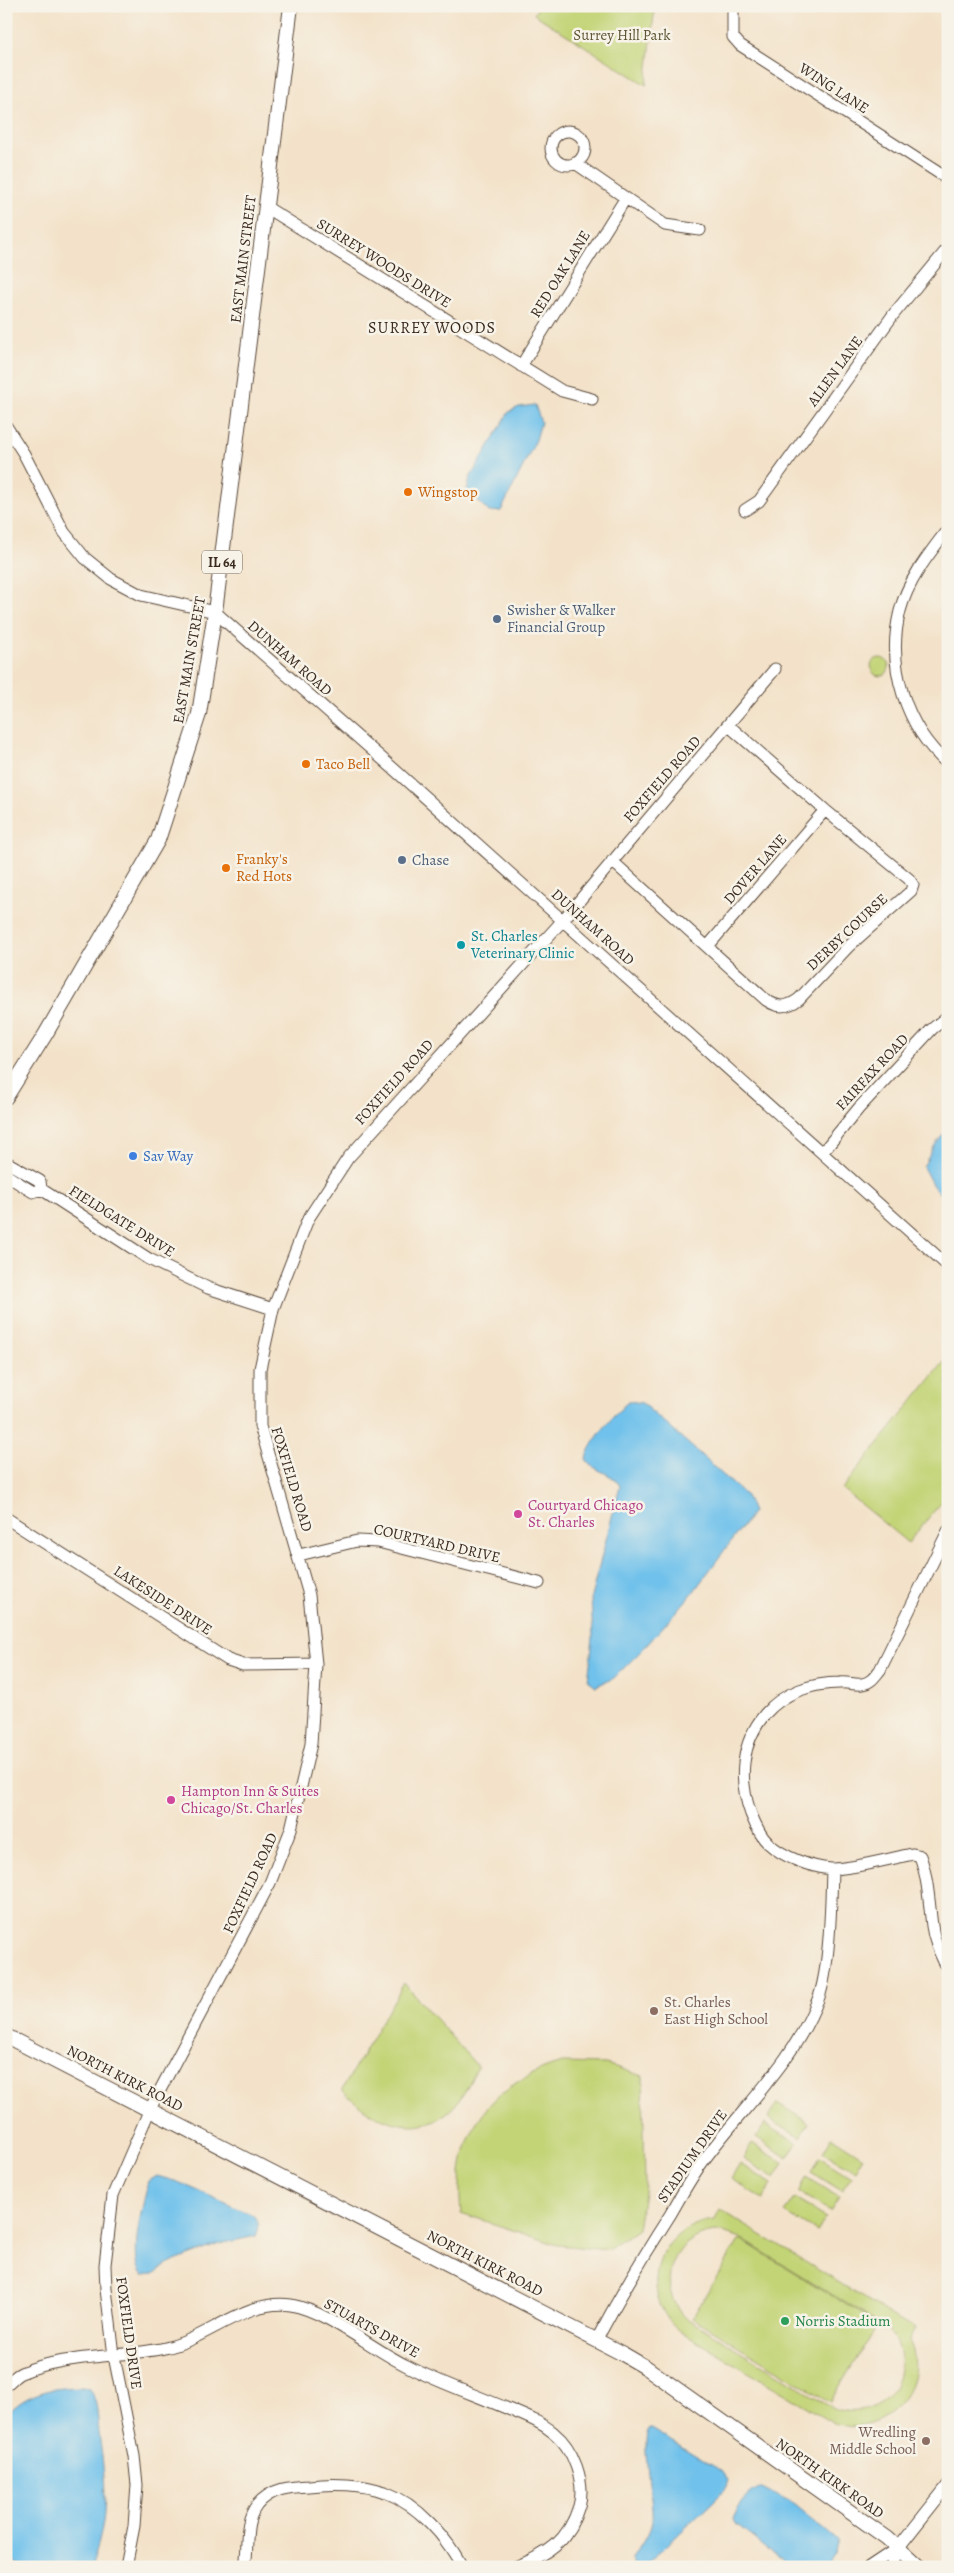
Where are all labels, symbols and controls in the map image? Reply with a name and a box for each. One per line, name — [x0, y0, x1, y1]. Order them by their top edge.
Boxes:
park label: Surrey Hill Park — [573, 25, 671, 45]
street label: WING LANE — [794, 57, 873, 118]
street label: EAST MAIN STREET — [225, 193, 261, 324]
street label: SURREY WOODS DRIVE — [313, 213, 455, 313]
street label: RED OAK LANE — [525, 227, 595, 321]
district label: SURREY WOODS — [368, 317, 496, 339]
street label: ALLEN LANE — [802, 332, 867, 411]
place label: Wingstop — [417, 482, 478, 502]
marker: Wingstop — [402, 486, 414, 498]
road number: IL 64 — [202, 550, 242, 574]
street label: EAST MAIN STREET — [168, 594, 210, 725]
place label: Swisher & Walker Financial Group — [507, 600, 616, 637]
marker: Swisher & Walker Financial Group — [491, 613, 503, 625]
street label: DUNHAM ROAD — [244, 616, 336, 700]
street label: FOXFIELD ROAD — [619, 731, 705, 827]
place label: Taco Bell — [316, 754, 370, 774]
marker: Taco Bell — [300, 758, 312, 770]
street label: DOVER LANE — [719, 830, 791, 908]
place label: Franky's Red Hots — [236, 849, 292, 886]
place label: Chase — [412, 850, 449, 870]
marker: Chase — [396, 854, 408, 866]
marker: Franky's Red Hots — [220, 862, 232, 874]
street label: DUNHAM ROAD — [547, 884, 639, 970]
street label: DERBY COURSE — [802, 889, 892, 975]
place label: St. Charles Veterinary Clinic — [470, 926, 574, 963]
marker: St. Charles Veterinary Clinic — [455, 939, 467, 951]
street label: FAIRFAX ROAD — [831, 1029, 913, 1115]
street label: FOXFIELD ROAD — [350, 1035, 438, 1129]
place label: Sav Way — [143, 1146, 193, 1166]
marker: Sav Way — [127, 1150, 139, 1162]
street label: FIELDGATE DRIVE — [65, 1180, 179, 1262]
street label: FOXFIELD ROAD — [267, 1424, 317, 1534]
place label: Courtyard Chicago St. Charles — [528, 1495, 643, 1532]
marker: Courtyard Chicago St. Charles — [512, 1508, 524, 1520]
street label: COURTYARD DRIVE — [372, 1519, 502, 1567]
street label: LAKESIDE DRIVE — [110, 1561, 216, 1639]
place label: Hampton Inn & Suites Chicago/St. Charles — [181, 1781, 319, 1818]
marker: Hampton Inn & Suites Chicago/St. Charles — [165, 1794, 177, 1806]
street label: FOXFIELD ROAD — [218, 1829, 282, 1937]
place label: St. Charles East High School — [664, 1992, 768, 2029]
marker: St. Charles East High School — [648, 2005, 660, 2017]
street label: NORTH KIRK ROAD — [64, 2040, 186, 2116]
street label: STADIUM DRIVE — [652, 2105, 732, 2207]
street label: NORTH KIRK ROAD — [424, 2225, 546, 2301]
street label: FOXFIELD DRIVE — [111, 2275, 147, 2391]
street label: STUARTS DRIVE — [321, 2293, 423, 2363]
place label: Norris Stadium — [795, 2311, 891, 2331]
marker: Norris Stadium — [779, 2315, 791, 2327]
place label: Wredling Middle School — [829, 2422, 916, 2459]
street label: NORTH KIRK ROAD — [772, 2433, 888, 2523]
marker: Wredling Middle School — [920, 2435, 932, 2447]

